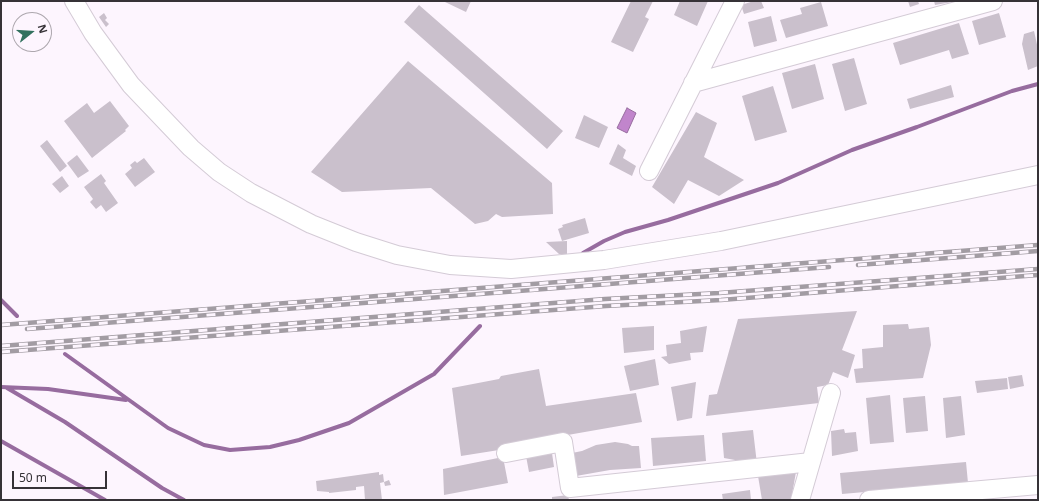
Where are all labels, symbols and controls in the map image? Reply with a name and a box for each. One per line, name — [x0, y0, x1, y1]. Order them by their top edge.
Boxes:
north arrow — [12, 12, 52, 52]
text: N — [35, 22, 51, 35]
scale bar — [14, 463, 109, 489]
text: 50 m — [19, 469, 47, 486]

